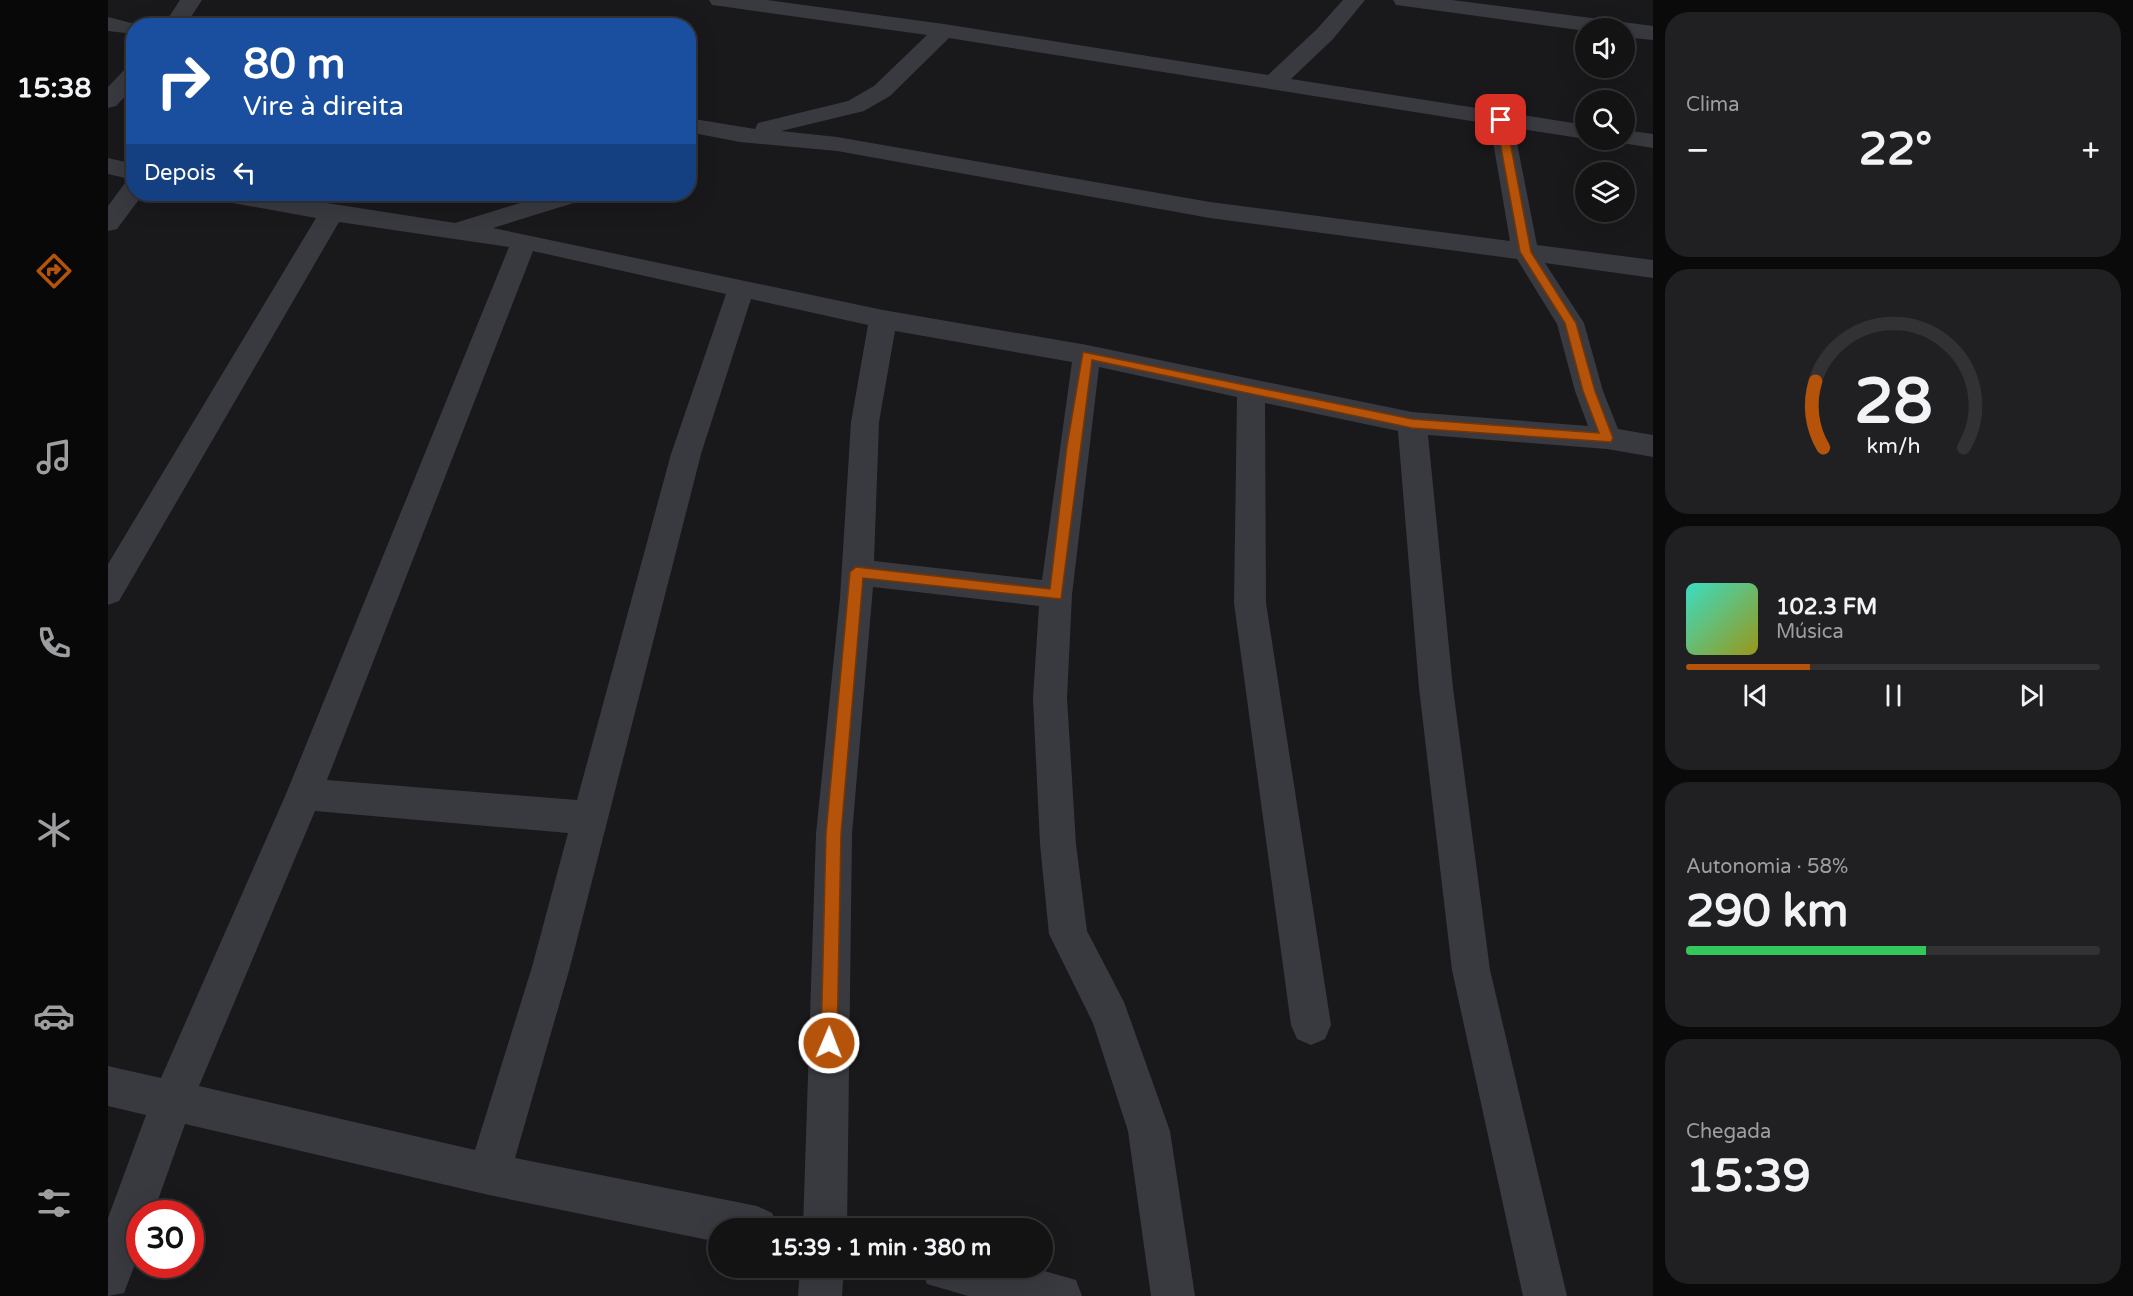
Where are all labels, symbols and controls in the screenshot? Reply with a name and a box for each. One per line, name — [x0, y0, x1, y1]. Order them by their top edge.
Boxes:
map controls — [1575, 18, 1635, 222]
button: sound — [1575, 18, 1635, 78]
text: 80 m — [243, 39, 345, 90]
icon: right — [144, 42, 222, 120]
text: 15:38 — [17, 72, 91, 105]
text: Vire à direita — [243, 90, 404, 123]
button: search — [1575, 90, 1635, 150]
text: Clima — [1686, 93, 1739, 117]
pin — [1475, 94, 1526, 145]
icon: arrive — [1484, 103, 1517, 136]
text: 22° — [1859, 123, 1932, 177]
text: − — [1686, 131, 1710, 170]
text: + — [2081, 131, 2100, 170]
icon: left — [228, 156, 261, 189]
text: Depois — [144, 160, 216, 186]
button: layers — [1575, 162, 1635, 222]
icon: directions — [33, 250, 75, 292]
text: 28 — [1854, 365, 1932, 440]
text: km/h — [1866, 434, 1920, 460]
icon: music — [33, 436, 75, 478]
text: 102.3 FM — [1776, 594, 1877, 620]
text: Música — [1776, 620, 1844, 644]
icon: phone — [33, 622, 75, 664]
icon: previous — [1739, 679, 1772, 712]
icon: pause — [1877, 679, 1910, 712]
icon: next — [2015, 679, 2048, 712]
icon: climate — [33, 809, 75, 851]
text: Autonomia · 58% — [1686, 855, 1848, 879]
text: 290 km — [1686, 885, 1848, 939]
icon: car — [33, 995, 75, 1037]
position arrow — [797, 1011, 861, 1075]
text: Chegada — [1686, 1120, 1771, 1144]
text: 15:39 — [1686, 1150, 1811, 1204]
icon: filters — [33, 1182, 75, 1224]
speed limit sign: 30 — [126, 1200, 204, 1278]
text: 15:39 · 1 min · 380 m — [770, 1235, 991, 1261]

